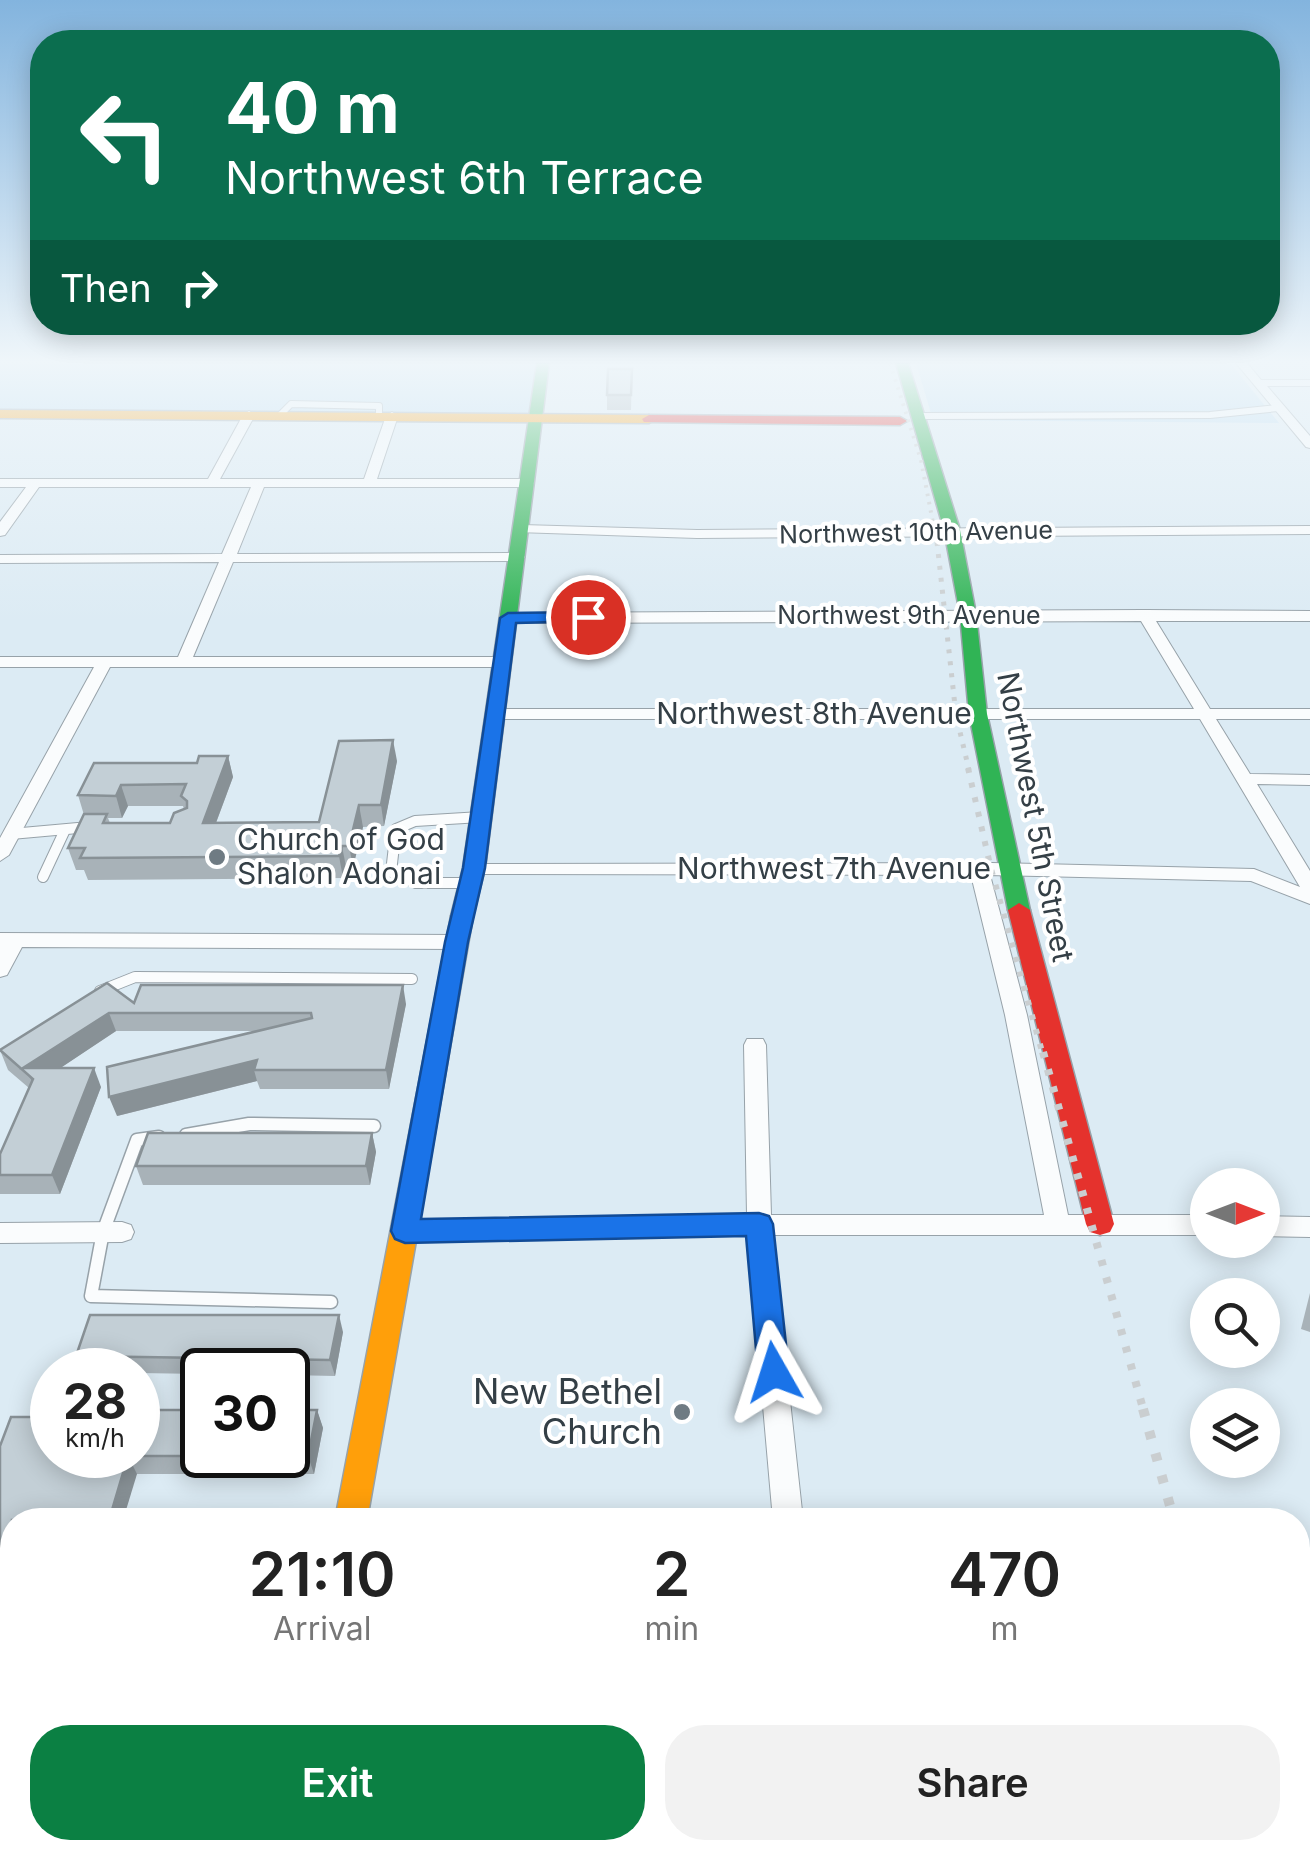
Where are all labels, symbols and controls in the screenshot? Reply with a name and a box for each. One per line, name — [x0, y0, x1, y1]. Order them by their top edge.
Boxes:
text: 40 m — [225, 65, 400, 150]
icon: left — [60, 70, 190, 200]
text: Northwest 6th Terrace — [225, 150, 704, 205]
icon: right — [172, 260, 227, 315]
text: Then — [60, 265, 152, 311]
street label: Northwest 10th Avenue — [779, 515, 1053, 549]
pin — [546, 575, 631, 660]
icon: arrive — [561, 590, 616, 645]
street label: Northwest 9th Avenue — [777, 600, 1041, 630]
street label: Northwest 5th Street — [990, 669, 1082, 965]
street label: Northwest 8th Avenue — [656, 695, 972, 731]
place label: Church of God Shalon Adonai — [237, 821, 445, 891]
marker: Church of God Shalon Adonai — [206, 846, 228, 868]
street label: Northwest 7th Avenue — [677, 850, 991, 886]
north arrow — [1190, 1168, 1280, 1258]
map controls — [1190, 1168, 1280, 1478]
button: search — [1190, 1278, 1280, 1368]
position arrow — [722, 1320, 826, 1424]
speed limit sign: 30 — [180, 1348, 310, 1478]
place label: New Bethel Church — [473, 1370, 662, 1452]
text: 28 — [63, 1371, 127, 1431]
button: layers — [1190, 1388, 1280, 1478]
marker: New Bethel Church — [671, 1401, 693, 1423]
text: km/h — [65, 1423, 125, 1453]
text: 21:10 — [249, 1538, 396, 1610]
text: 2 — [653, 1538, 691, 1610]
text: 470 — [948, 1538, 1061, 1610]
text: Arrival — [273, 1609, 371, 1648]
text: min — [644, 1609, 699, 1648]
text: m — [991, 1609, 1019, 1648]
button: Exit — [30, 1725, 645, 1840]
button: Share — [665, 1725, 1280, 1840]

